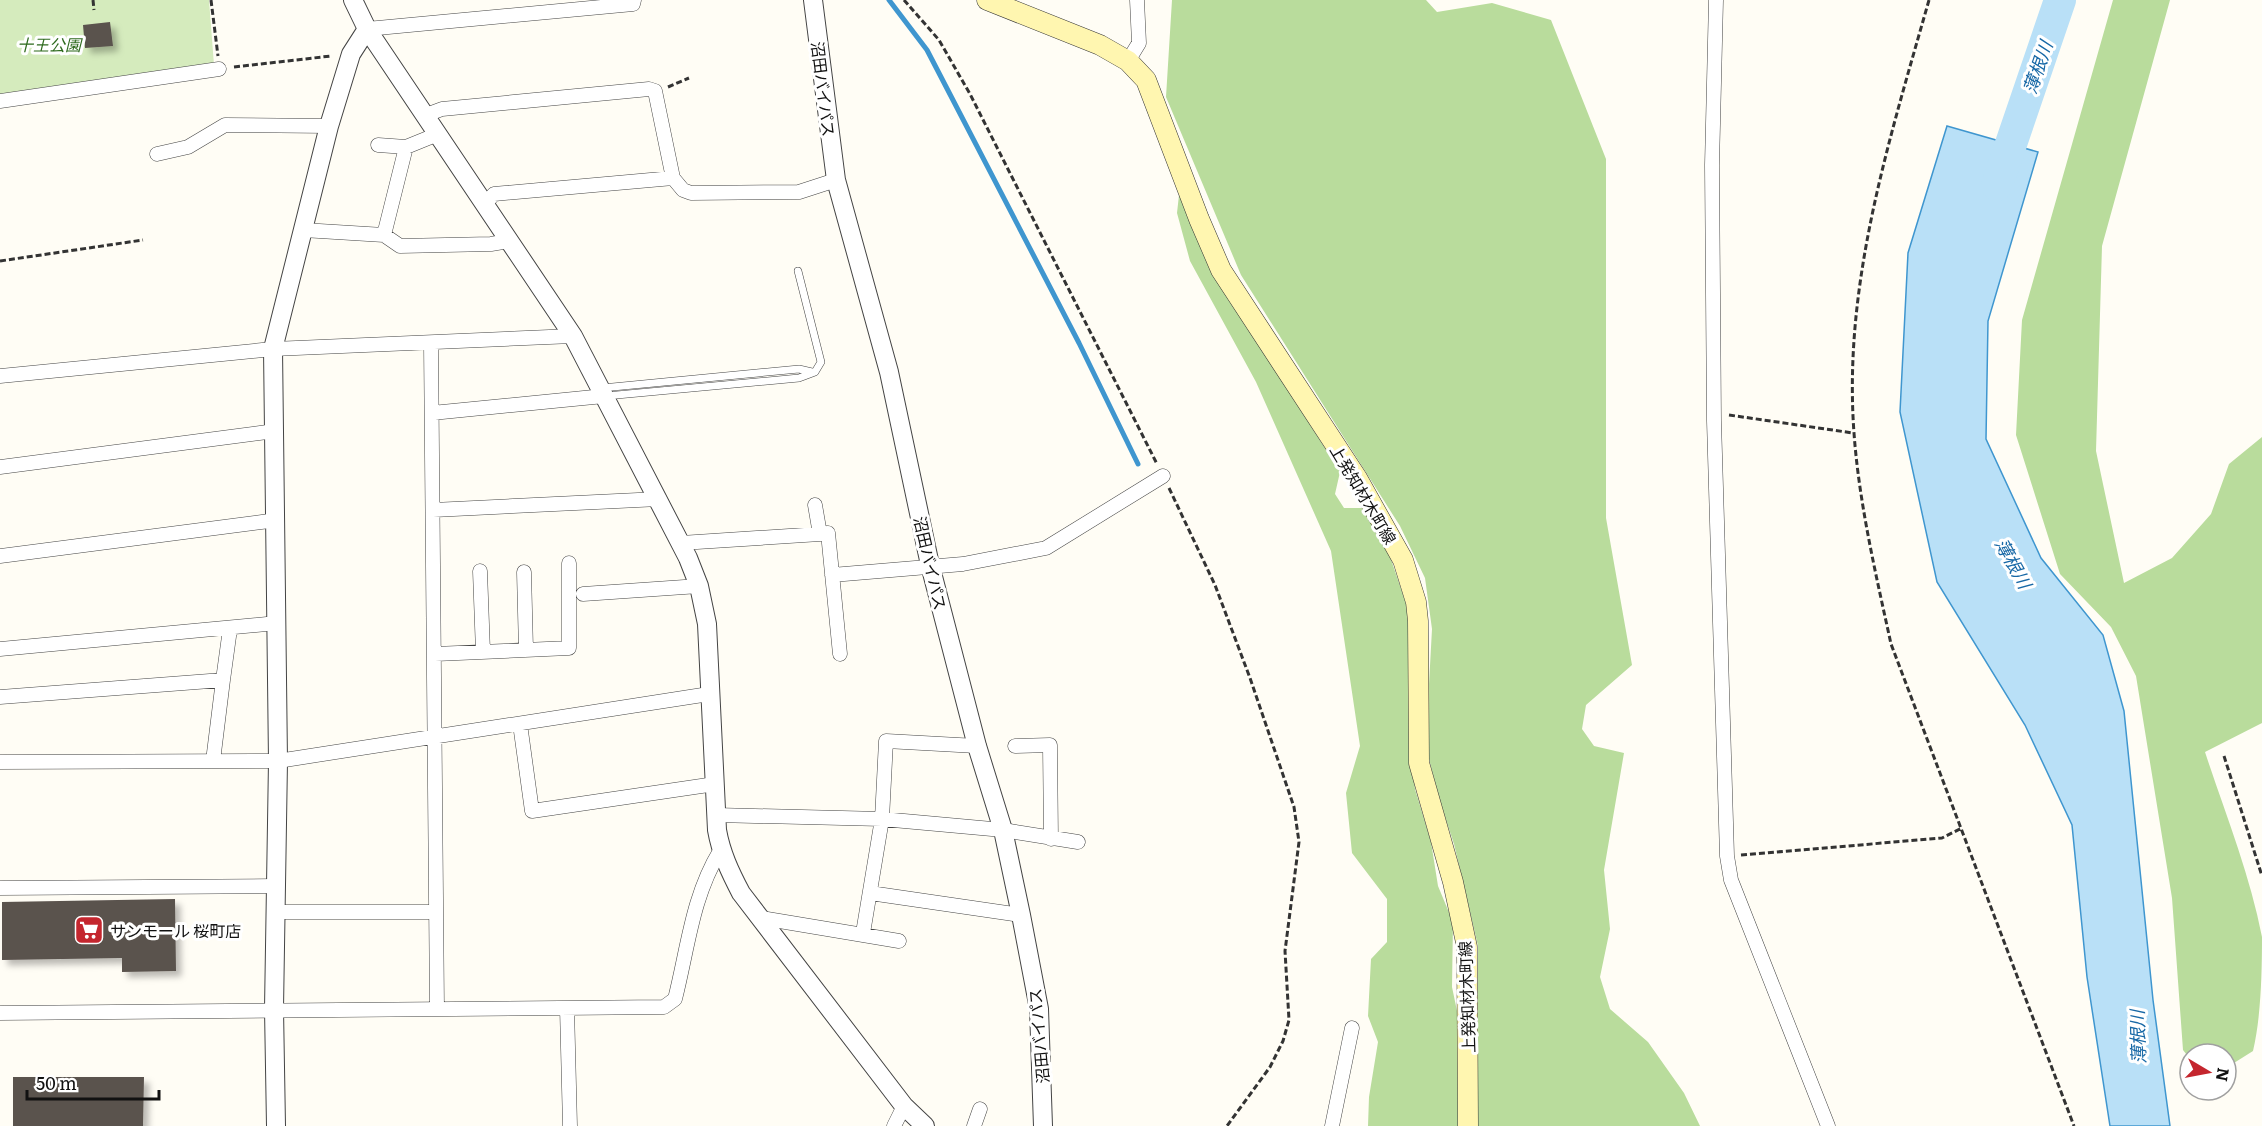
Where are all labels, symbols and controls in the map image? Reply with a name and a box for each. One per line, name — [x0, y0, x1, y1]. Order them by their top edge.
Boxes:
park label: 十王公園 — [17, 32, 83, 56]
water label: 薄根川 — [2015, 35, 2059, 97]
street label: 沼田バイパス — [806, 40, 842, 138]
street label: 上発知材木町線 — [1325, 440, 1403, 548]
street label: 沼田バイパス — [909, 514, 953, 612]
water label: 薄根川 — [1989, 533, 2040, 595]
supermarket icon: サンモール 桜町店 — [73, 914, 105, 946]
place label: サンモール 桜町店 — [110, 918, 241, 942]
street label: 上発知材木町線 — [1452, 941, 1480, 1053]
street label: 沼田バイパス — [1022, 987, 1054, 1085]
water label: 薄根川 — [2122, 1008, 2151, 1064]
north arrow — [2178, 1042, 2238, 1102]
scale bar — [27, 1063, 159, 1101]
text: N — [2211, 1066, 2237, 1083]
text: 50 m — [36, 1069, 77, 1096]

